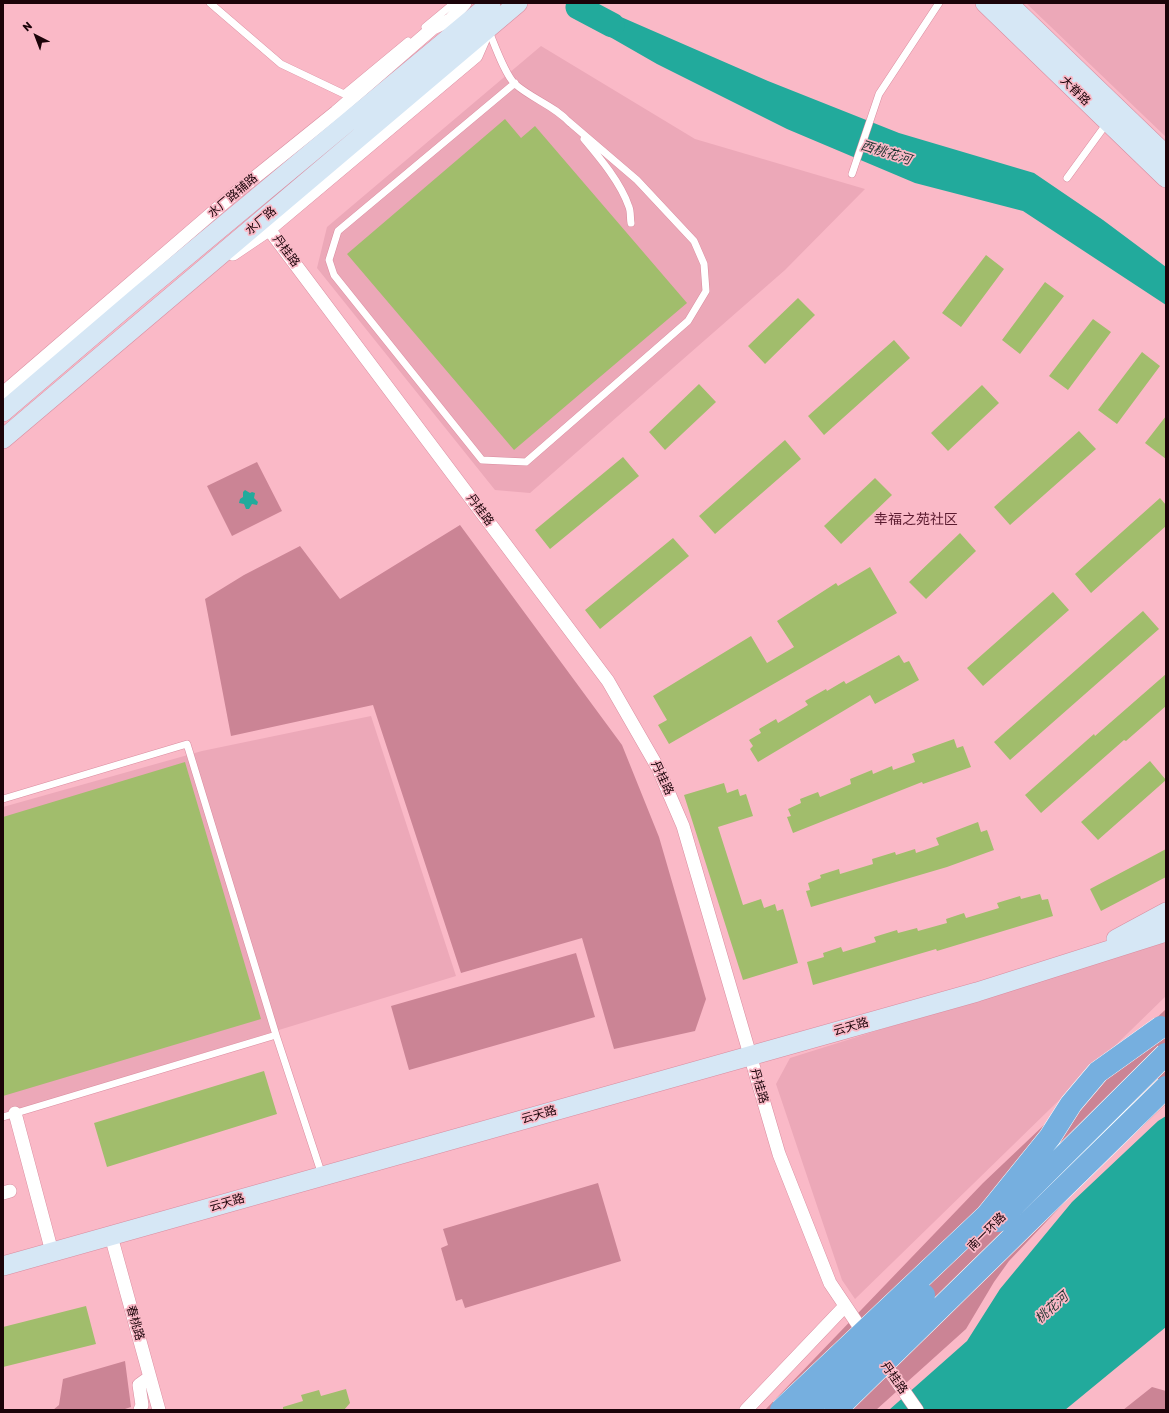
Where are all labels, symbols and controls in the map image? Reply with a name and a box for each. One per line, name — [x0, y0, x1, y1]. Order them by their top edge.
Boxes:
north arrow — [16, 16, 56, 56]
text: N — [20, 19, 35, 34]
street label: 大脊路 — [1057, 73, 1093, 109]
water label: 西桃花河 — [859, 138, 913, 168]
street label: 水厂路辅路 — [205, 171, 261, 221]
street label: 水厂路 — [243, 204, 279, 238]
street label: 丹桂路 — [269, 232, 303, 270]
street label: 丹桂路 — [463, 491, 497, 529]
district label: 幸福之苑社区 — [874, 512, 958, 528]
street label: 丹桂路 — [648, 759, 676, 797]
street label: 云天路 — [832, 1015, 870, 1039]
street label: 丹桂路 — [747, 1067, 771, 1105]
street label: 云天路 — [520, 1103, 558, 1127]
street label: 云天路 — [208, 1191, 246, 1215]
street label: 南一环路 — [965, 1210, 1009, 1254]
water label: 桃花河 — [1032, 1289, 1072, 1327]
street label: 春桃路 — [123, 1304, 147, 1342]
street label: 丹桂路 — [878, 1359, 910, 1397]

